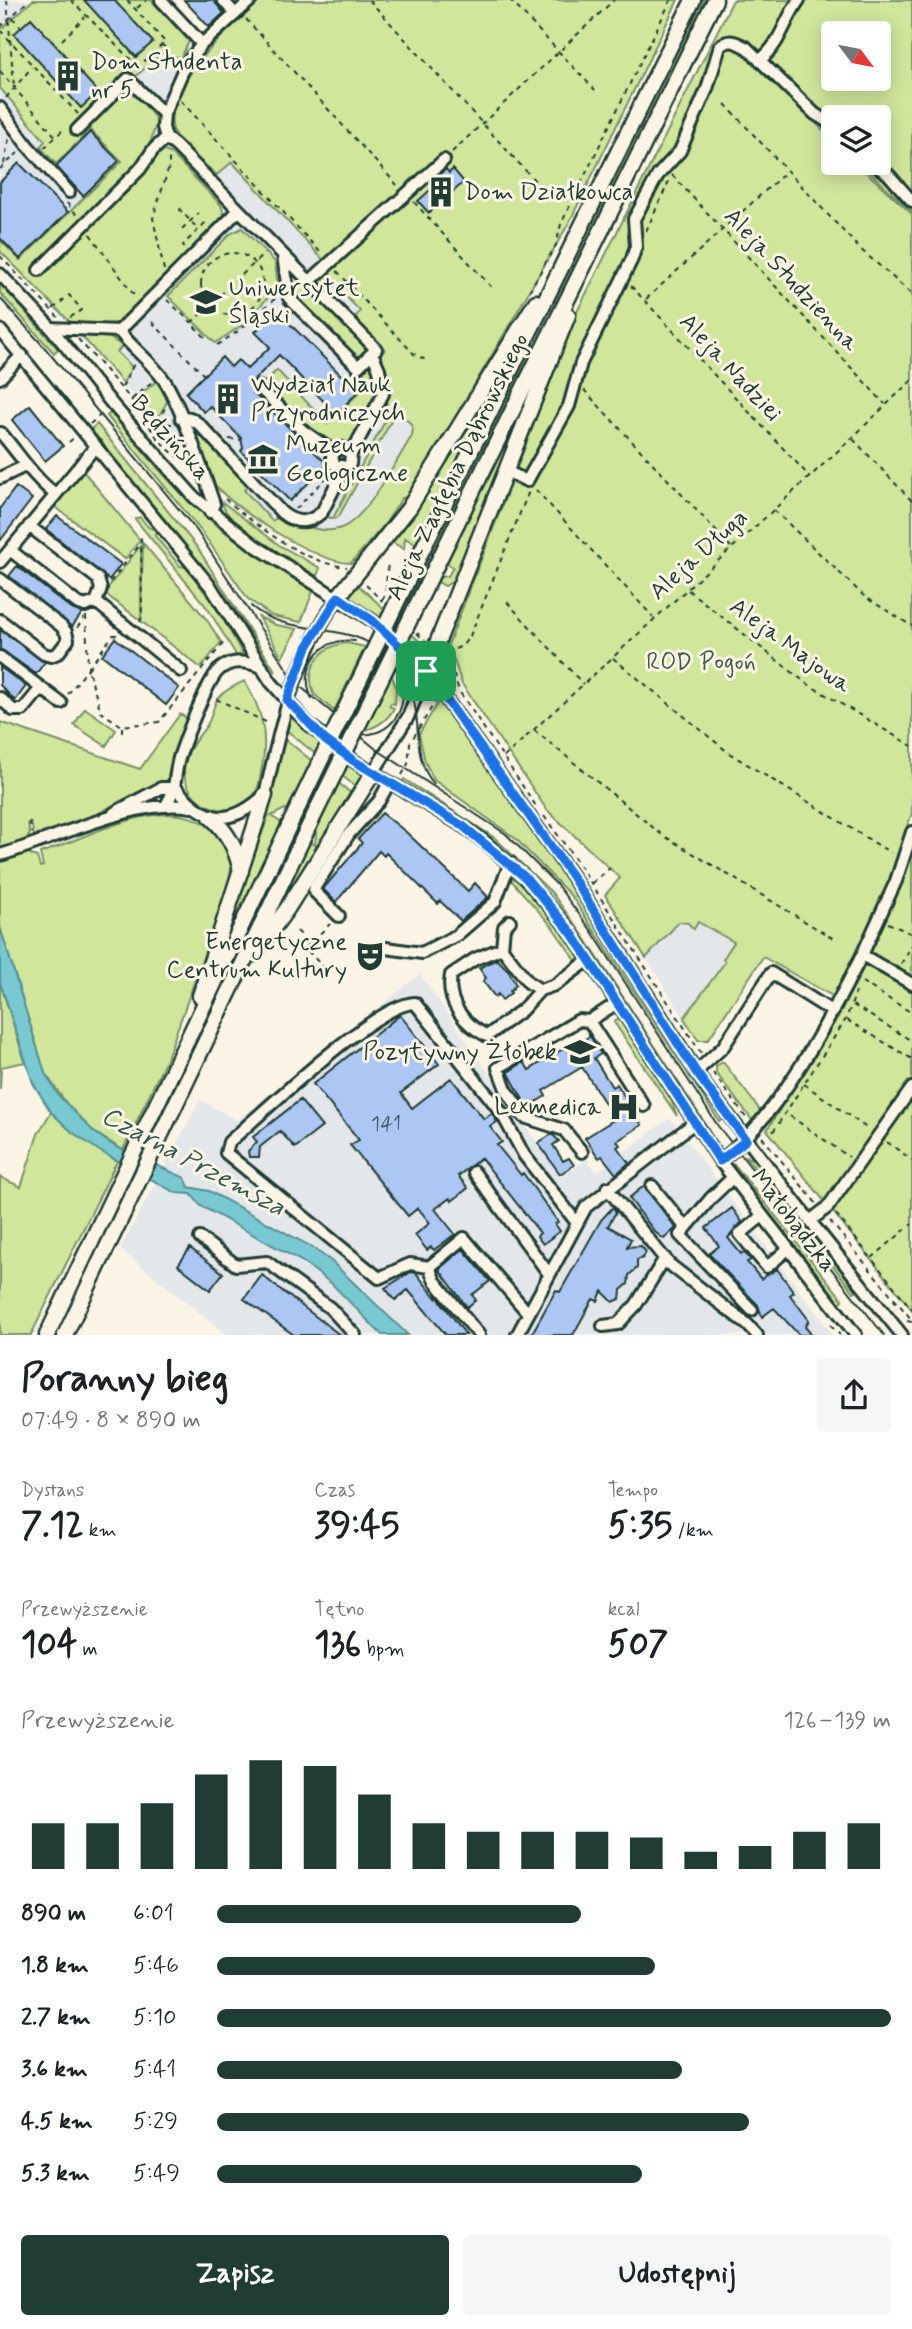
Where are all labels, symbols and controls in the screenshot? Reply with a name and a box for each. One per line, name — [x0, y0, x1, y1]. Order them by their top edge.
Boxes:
north arrow — [821, 21, 891, 91]
map controls — [821, 21, 891, 175]
place label: Dom Studenta nr 5 — [91, 47, 242, 106]
building icon: Dom Studenta nr 5 — [51, 59, 85, 93]
button: layers — [821, 105, 891, 175]
building icon: Dom Działkowca — [424, 175, 458, 209]
place label: Dom Działkowca — [464, 177, 633, 208]
street label: Aleja Studzienna — [717, 202, 866, 359]
place label: Uniwersytet Śląski — [229, 273, 360, 332]
school or university icon: Uniwersytet Śląski — [189, 285, 223, 319]
street label: Aleja Nadziei — [672, 307, 788, 429]
street label: Aleja Zagłębia Dąbrowskiego — [380, 328, 536, 606]
place label: Wydział Nauk Przyrodniczych — [251, 370, 405, 429]
building icon: Wydział Nauk Przyrodniczych — [211, 382, 245, 416]
street label: Będzińska — [123, 389, 217, 487]
place label: Muzeum Geologiczne — [286, 430, 408, 491]
museum icon: Muzeum Geologiczne — [246, 442, 280, 476]
street label: Aleja Długa — [643, 503, 755, 607]
street label: Aleja Majowa — [723, 591, 857, 701]
pin — [396, 641, 456, 701]
park label: ROD Pogoń — [646, 647, 756, 678]
icon: arrive — [407, 652, 445, 690]
place label: Energetyczne Centrum Kultury — [167, 927, 347, 986]
theatre icon: Energetyczne Centrum Kultury — [353, 939, 387, 973]
school or university icon: Pozytywny Żłobek — [563, 1035, 597, 1069]
place label: Pozytywny Żłobek — [363, 1037, 557, 1068]
hospital icon: Lexmedica — [607, 1090, 641, 1124]
place label: Lexmedica — [494, 1092, 602, 1123]
water label: Czarna Przemsza — [95, 1099, 291, 1225]
house number: 141 — [371, 1110, 401, 1138]
street label: Małobądzka — [743, 1163, 843, 1279]
text: Poranny bieg — [21, 1355, 228, 1404]
button: share — [817, 1358, 891, 1432]
text: 07:49 · 8 × 890 m — [21, 1406, 201, 1436]
text: Dystans — [21, 1478, 84, 1503]
text: Czas — [314, 1478, 355, 1503]
text: Tempo — [608, 1478, 658, 1503]
text: 7.12 — [21, 1503, 84, 1549]
text: 39:45 — [314, 1503, 399, 1549]
text: 5:35 — [608, 1503, 672, 1549]
text: km — [84, 1518, 117, 1543]
text: /km — [672, 1518, 714, 1543]
text: Przewyższenie — [21, 1597, 148, 1622]
text: Tętno — [314, 1597, 364, 1622]
text: kcal — [608, 1597, 640, 1622]
text: 104 — [21, 1622, 77, 1668]
text: 136 — [314, 1622, 361, 1668]
text: 507 — [608, 1622, 668, 1668]
text: m — [77, 1637, 98, 1662]
text: bpm — [361, 1637, 405, 1662]
text: Przewyższenie — [21, 1706, 174, 1736]
text: 126–139 m — [783, 1706, 891, 1736]
text: 890 m — [21, 1899, 86, 1929]
text: 6:01 — [133, 1899, 174, 1929]
text: 1.8 km — [21, 1951, 89, 1981]
text: 5:46 — [133, 1951, 179, 1981]
text: 2.7 km — [21, 2003, 91, 2033]
text: 5:10 — [133, 2003, 176, 2033]
text: 3.6 km — [21, 2055, 88, 2085]
text: 5:41 — [133, 2055, 176, 2085]
text: 4.5 km — [21, 2107, 93, 2137]
text: 5:29 — [133, 2107, 178, 2137]
text: 5.3 km — [21, 2159, 90, 2189]
text: 5:49 — [133, 2159, 180, 2189]
button: Zapisz — [21, 2235, 449, 2315]
button: Udostępnij — [463, 2235, 891, 2315]

